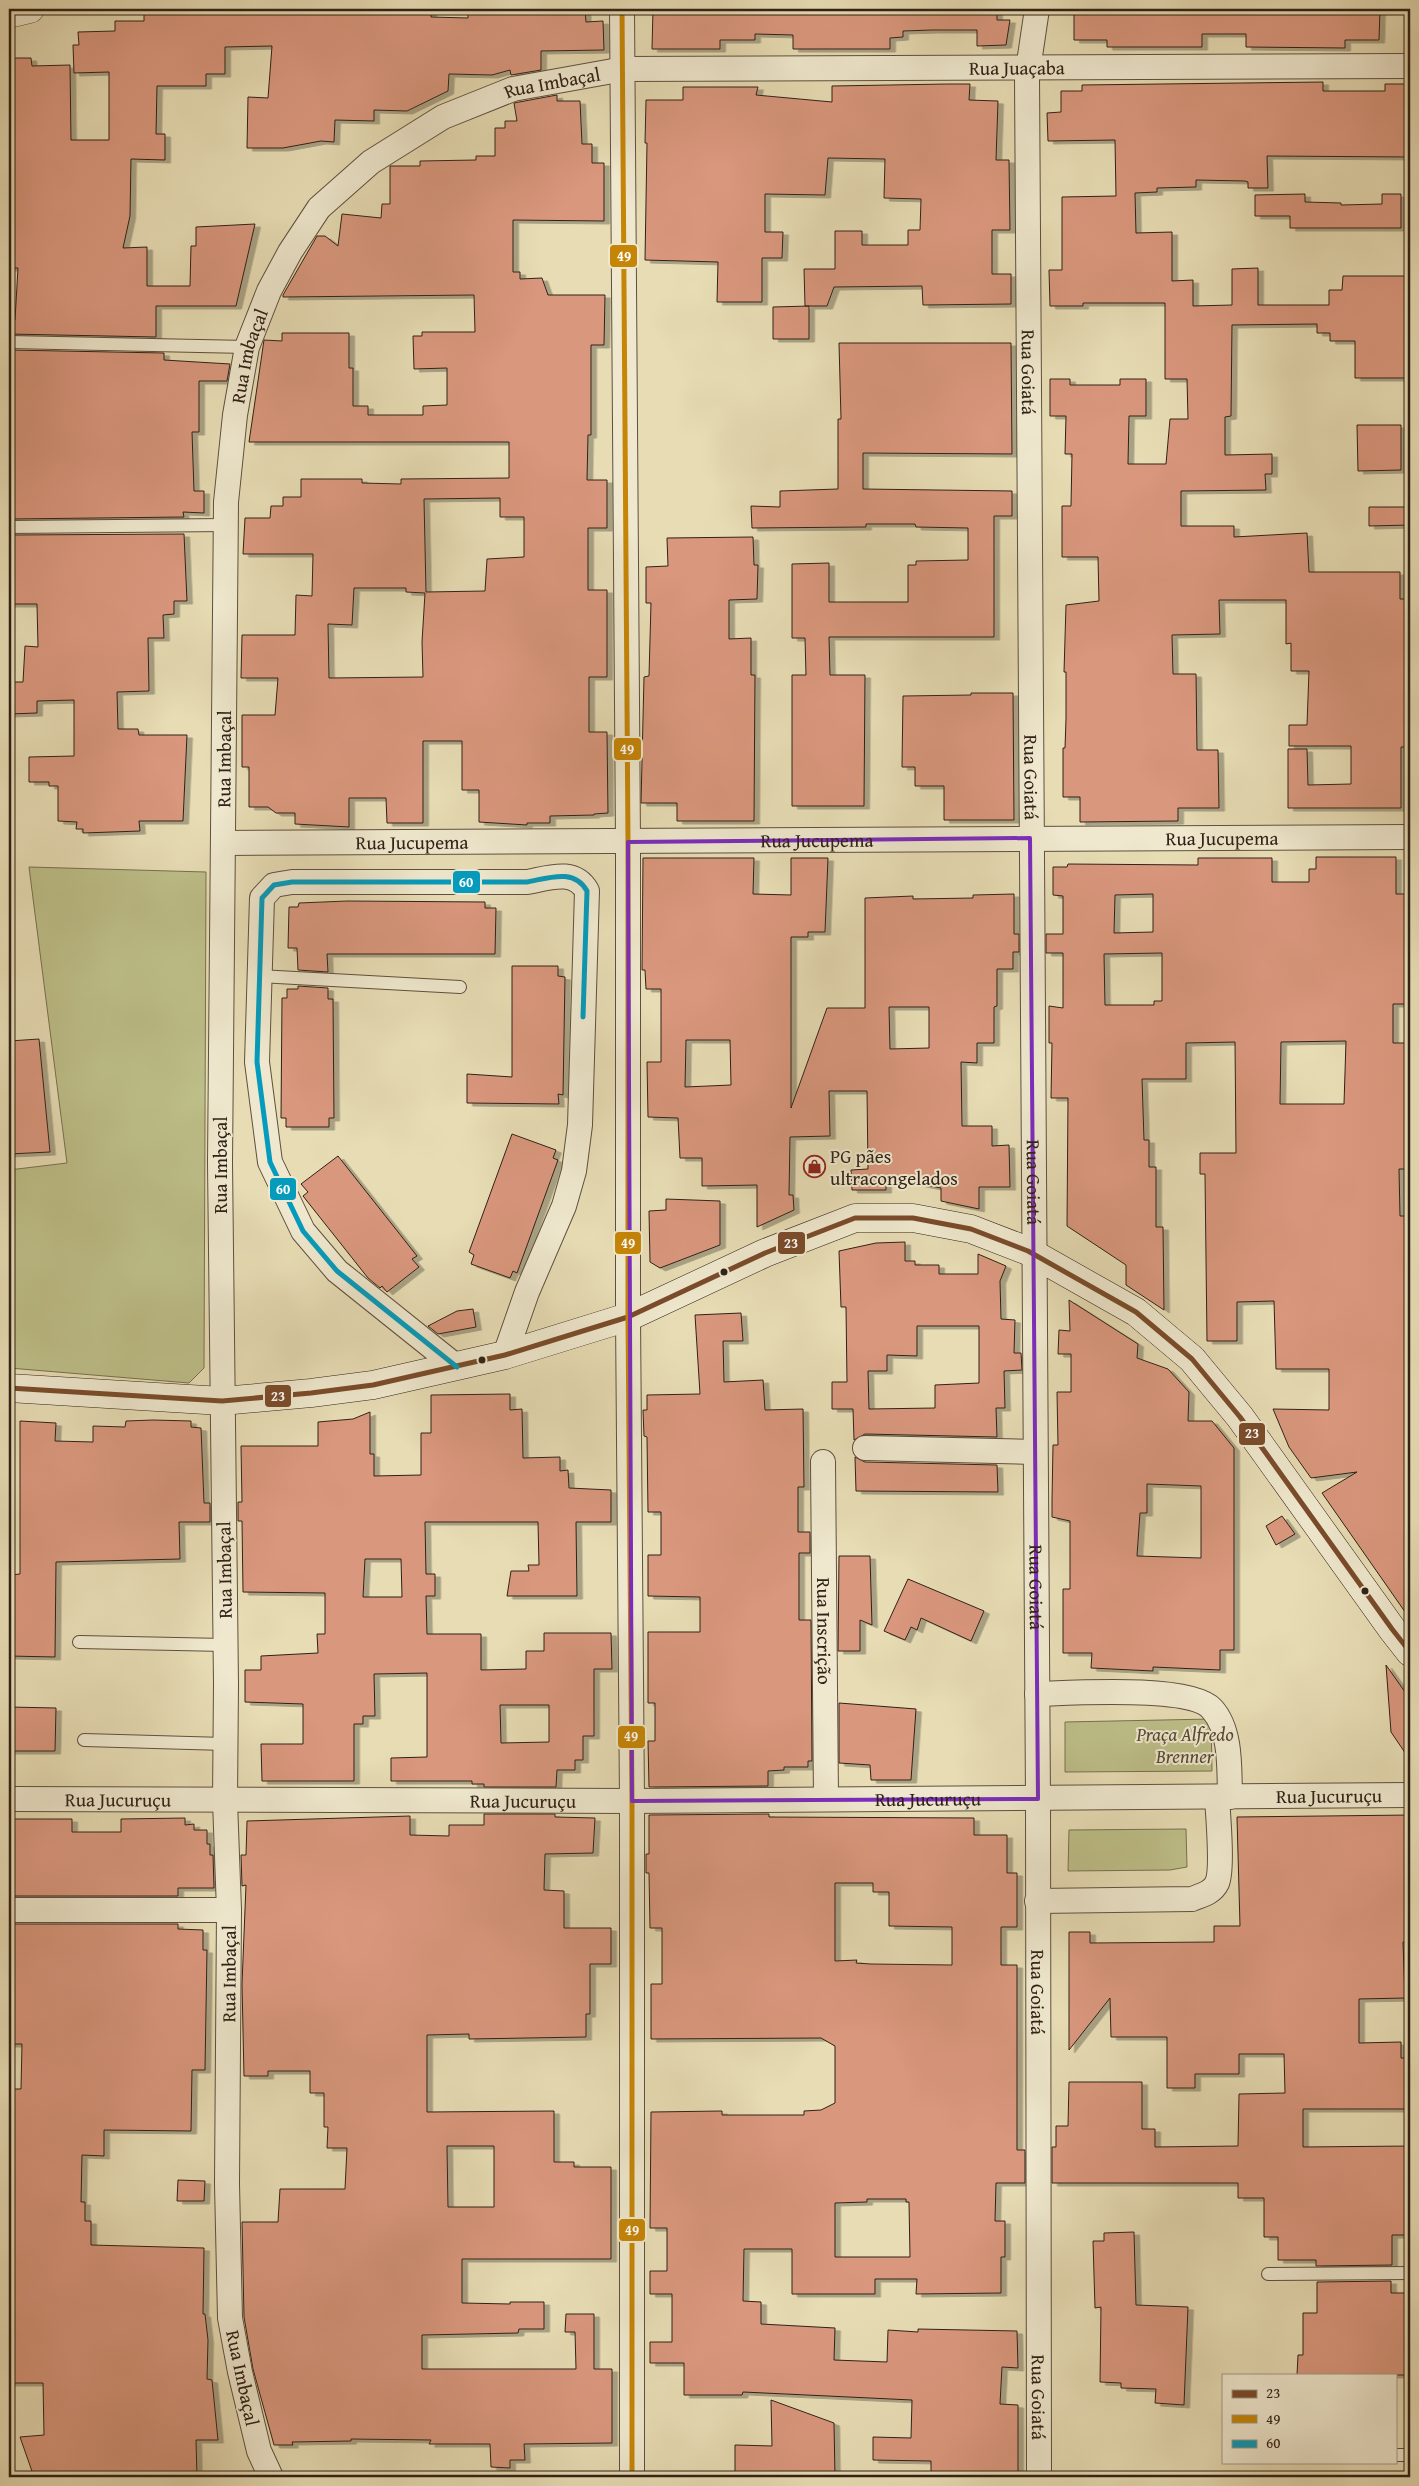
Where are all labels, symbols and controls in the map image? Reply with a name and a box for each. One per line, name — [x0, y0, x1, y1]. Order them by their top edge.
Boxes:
street label: Rua Juaçaba — [969, 53, 1065, 82]
street label: Rua Imbaçal — [499, 60, 602, 105]
line badge: 49 — [609, 244, 638, 268]
text: 49 — [617, 246, 631, 266]
street label: Rua Imbaçal — [223, 304, 275, 406]
street label: Rua Goiatá — [1015, 329, 1043, 415]
street label: Rua Imbaçal — [209, 710, 238, 808]
street label: Rua Goiatá — [1017, 734, 1046, 820]
line badge: 49 — [613, 737, 642, 761]
text: 49 — [620, 739, 634, 759]
street label: Rua Jucupema — [1165, 824, 1279, 852]
street label: Rua Jucupema — [760, 826, 874, 854]
street label: Rua Jucupema — [355, 828, 469, 856]
line badge: 60 — [452, 870, 481, 894]
text: 60 — [459, 872, 473, 892]
street label: Rua Imbaçal — [206, 1116, 234, 1214]
street label: Rua Goiatá — [1020, 1139, 1048, 1225]
place label: PG pães ultracongelados — [830, 1142, 958, 1192]
shop icon: PG pães ultracongelados — [802, 1155, 826, 1179]
line badge: 60 — [269, 1177, 297, 1201]
text: 60 — [276, 1179, 290, 1199]
line badge: 49 — [614, 1231, 642, 1255]
line badge: 23 — [777, 1231, 806, 1255]
text: 49 — [621, 1233, 635, 1253]
text: 23 — [784, 1233, 798, 1253]
unlabelled marker — [719, 1267, 729, 1277]
unlabelled marker — [477, 1355, 487, 1365]
line badge: 23 — [264, 1384, 292, 1408]
text: 23 — [271, 1386, 285, 1406]
line badge: 23 — [1238, 1422, 1266, 1446]
text: 23 — [1245, 1423, 1259, 1443]
street label: Rua Imbaçal — [209, 1521, 239, 1619]
street label: Rua Goiatá — [1022, 1544, 1051, 1630]
street label: Rua Inscrição — [810, 1577, 839, 1685]
unlabelled marker — [1360, 1586, 1370, 1596]
park label: Praça Alfredo Brenner — [1135, 1720, 1234, 1770]
line badge: 49 — [617, 1725, 646, 1749]
text: 49 — [624, 1726, 638, 1746]
street label: Rua Jucuruçu — [1276, 1781, 1383, 1810]
street label: Rua Jucuruçu — [875, 1784, 982, 1813]
street label: Rua Jucuruçu — [65, 1785, 172, 1814]
street label: Rua Jucuruçu — [470, 1786, 577, 1815]
street label: Rua Imbaçal — [214, 1925, 243, 2023]
street label: Rua Goiatá — [1024, 1950, 1052, 2035]
line badge: 49 — [618, 2218, 646, 2242]
text: 49 — [625, 2220, 639, 2240]
street label: Rua Imbaçal — [219, 2327, 267, 2429]
street label: Rua Goiatá — [1025, 2355, 1053, 2440]
legend — [1222, 2374, 1396, 2464]
text: 23 — [1266, 2382, 1280, 2403]
text: 49 — [1266, 2408, 1280, 2429]
text: 60 — [1266, 2432, 1280, 2453]

